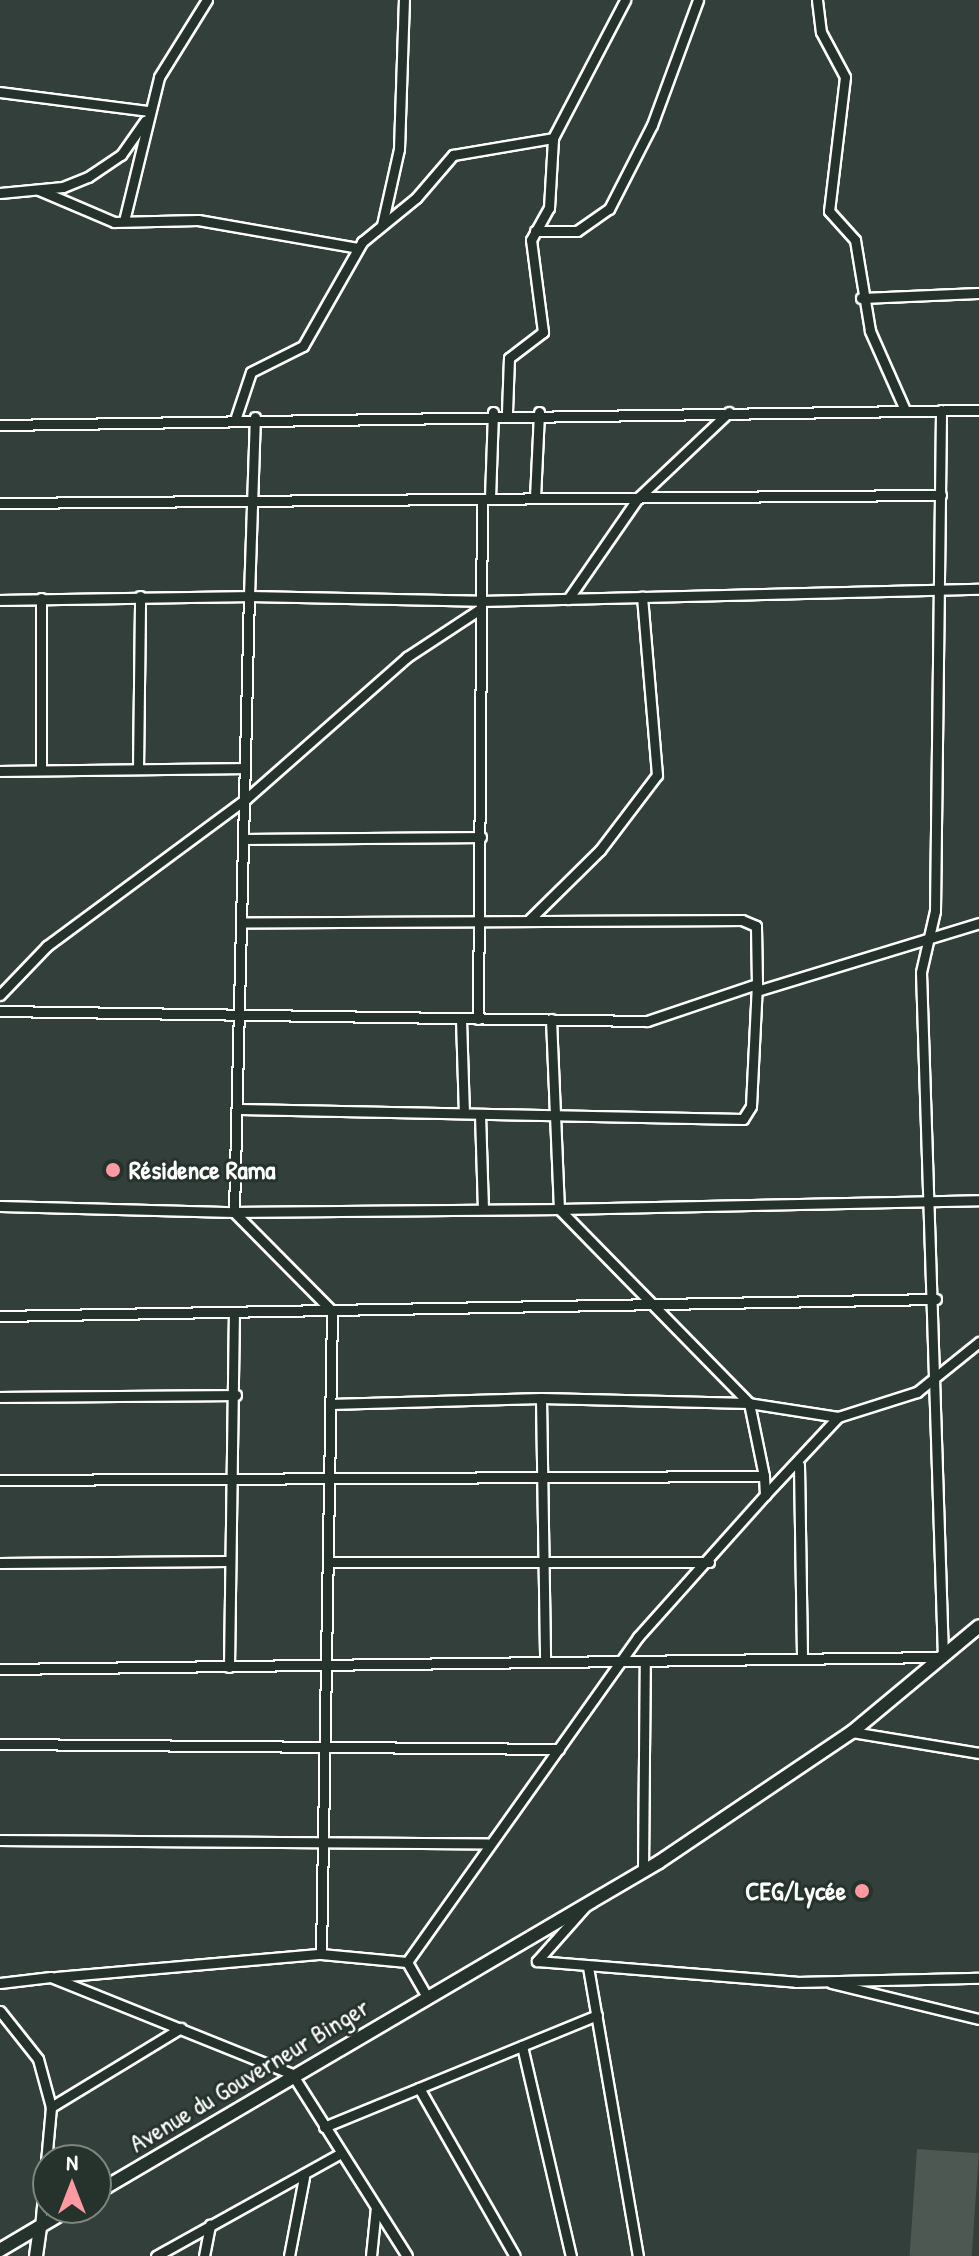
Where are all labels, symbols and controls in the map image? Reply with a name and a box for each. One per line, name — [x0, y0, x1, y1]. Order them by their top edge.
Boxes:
place label: Résidence Rama — [129, 1154, 276, 1186]
marker: Résidence Rama — [104, 1161, 122, 1179]
place label: CEG/Lycée — [745, 1875, 846, 1907]
marker: CEG/Lycée — [853, 1882, 871, 1900]
street label: Avenue du Gouverneur Binger — [124, 1991, 374, 2159]
north arrow — [32, 2144, 112, 2224]
text: N — [66, 2147, 78, 2177]

